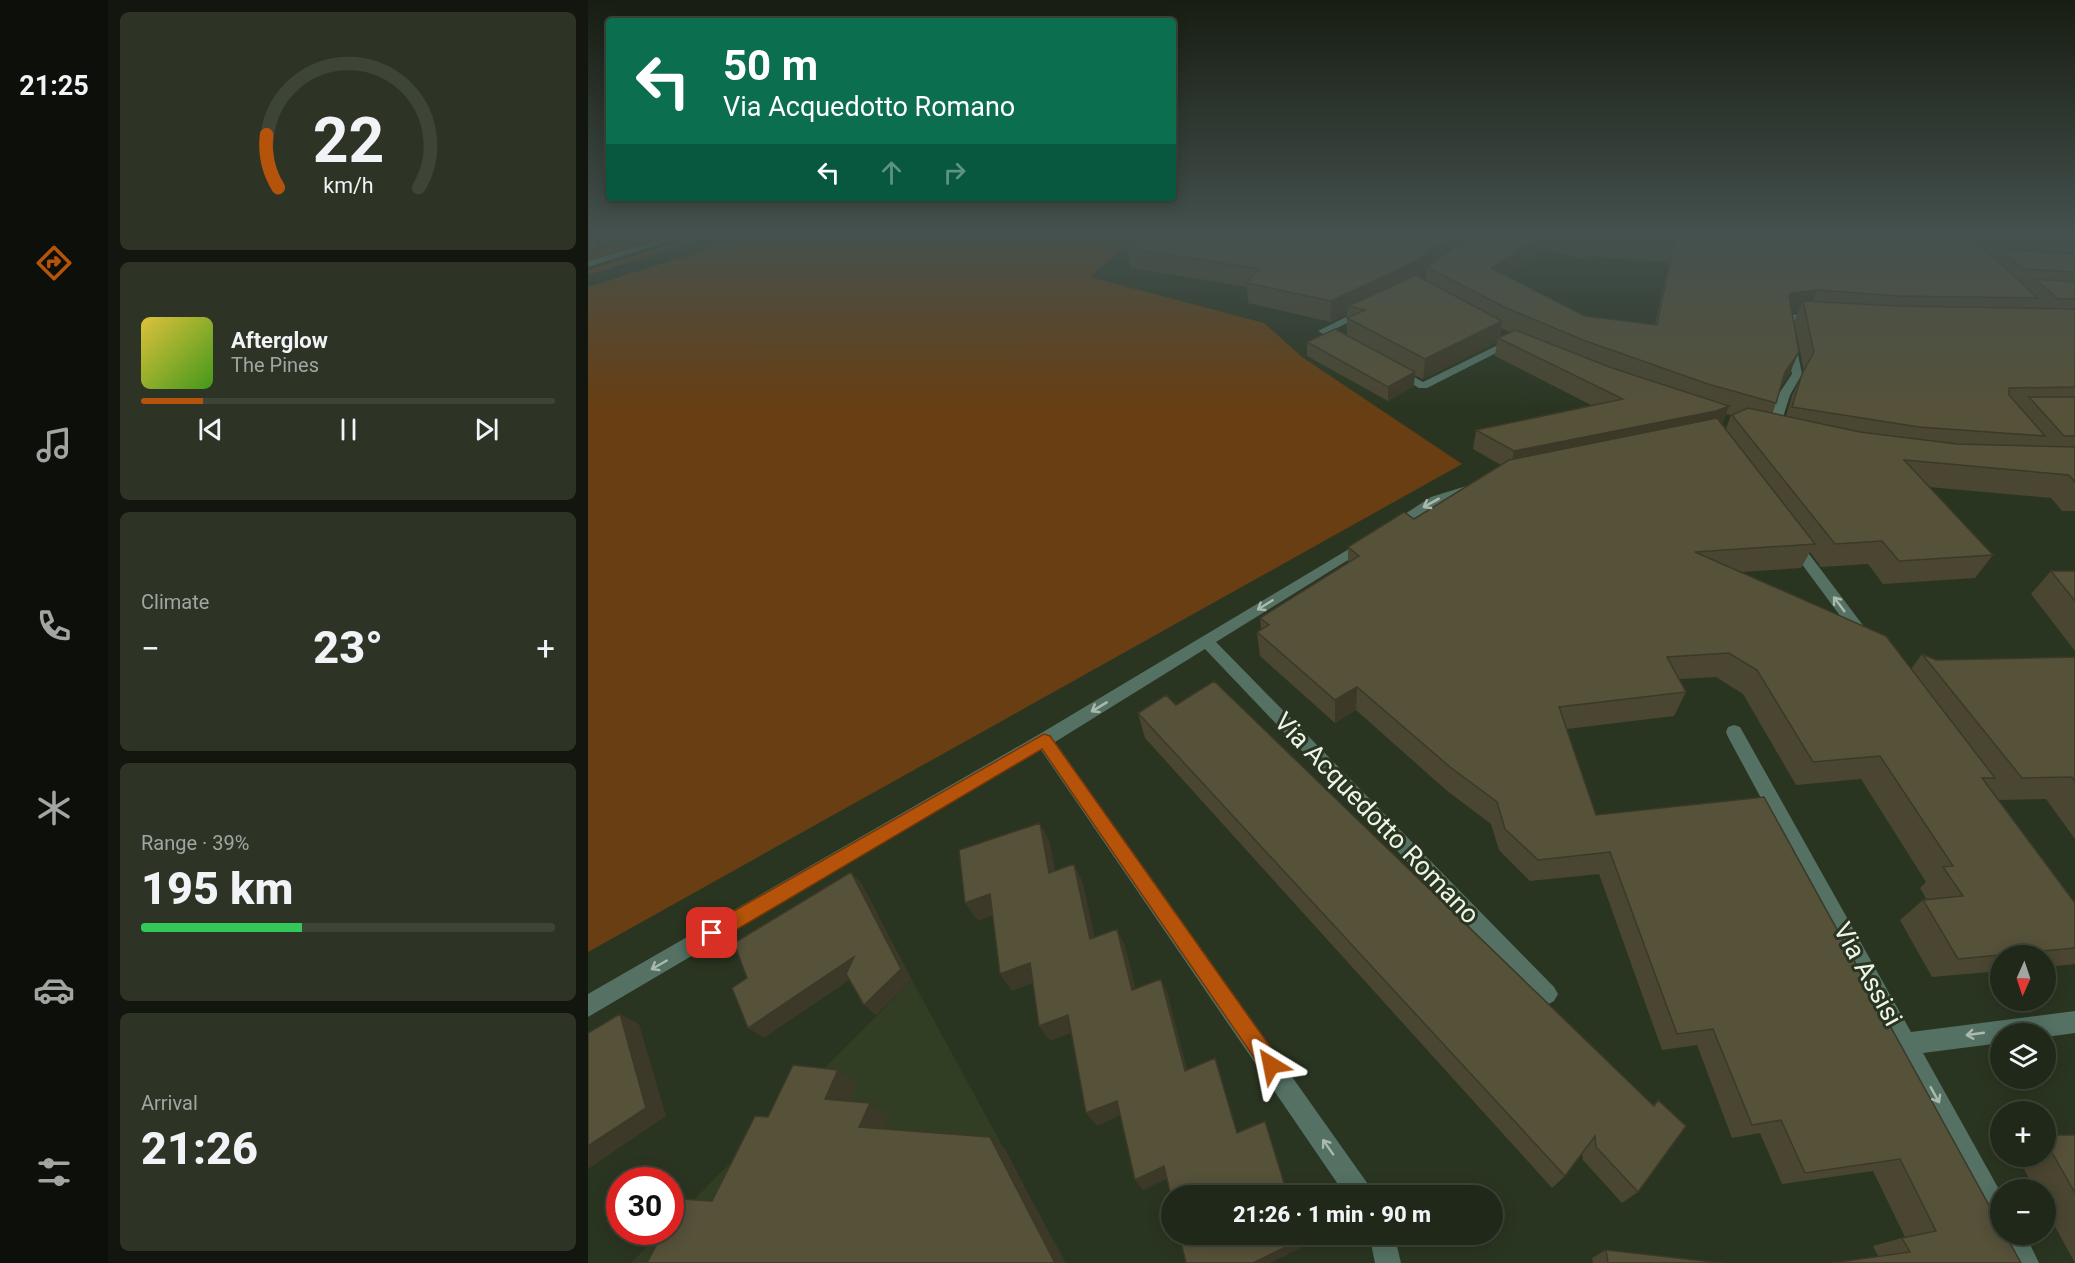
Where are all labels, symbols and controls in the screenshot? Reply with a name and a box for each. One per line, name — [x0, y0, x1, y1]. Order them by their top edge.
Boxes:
text: 50 m — [723, 41, 818, 90]
icon: left — [624, 42, 702, 120]
text: 21:25 — [19, 70, 89, 102]
text: Via Acquedotto Romano — [723, 91, 1015, 123]
text: 22 — [312, 104, 384, 177]
icon: left — [812, 156, 845, 189]
icon: ahead — [875, 156, 908, 189]
icon: right — [938, 156, 971, 189]
text: km/h — [323, 173, 373, 198]
icon: directions — [33, 242, 75, 284]
text: Afterglow — [231, 328, 328, 353]
text: The Pines — [231, 353, 319, 377]
icon: previous — [194, 413, 227, 446]
icon: pause — [332, 413, 365, 446]
icon: next — [470, 413, 503, 446]
icon: music — [33, 424, 75, 466]
one-way arrow — [1423, 497, 1440, 509]
text: Climate — [141, 590, 209, 614]
one-way arrow — [1833, 597, 1845, 613]
one-way arrow — [1257, 600, 1274, 612]
icon: phone — [33, 605, 75, 647]
text: 23° — [313, 621, 383, 674]
text: − — [141, 629, 160, 668]
text: + — [536, 629, 555, 668]
one-way arrow — [1091, 702, 1108, 714]
street label: Via Acquedotto Romano — [1268, 706, 1486, 930]
icon: climate — [33, 787, 75, 829]
text: Range · 39% — [141, 831, 249, 855]
text: 195 km — [141, 862, 293, 915]
pin — [686, 907, 737, 958]
icon: arrive — [695, 916, 728, 949]
street label: Via Assisi — [1827, 917, 1909, 1031]
north arrow — [1990, 945, 2056, 1011]
map controls — [1990, 945, 2056, 1245]
one-way arrow — [651, 959, 668, 971]
icon: car — [33, 969, 75, 1011]
button: layers — [1990, 1023, 2056, 1089]
one-way arrow — [1966, 1029, 1986, 1040]
position arrow — [1239, 1033, 1303, 1097]
one-way arrow — [1929, 1086, 1941, 1103]
text: Arrival — [141, 1091, 198, 1115]
button: + — [1990, 1101, 2056, 1167]
text: 21:26 — [141, 1122, 258, 1175]
one-way arrow — [1322, 1139, 1334, 1156]
icon: filters — [33, 1151, 75, 1193]
speed limit sign: 30 — [606, 1167, 684, 1245]
button: − — [1990, 1179, 2056, 1245]
text: 21:26 · 1 min · 90 m — [1233, 1202, 1431, 1227]

